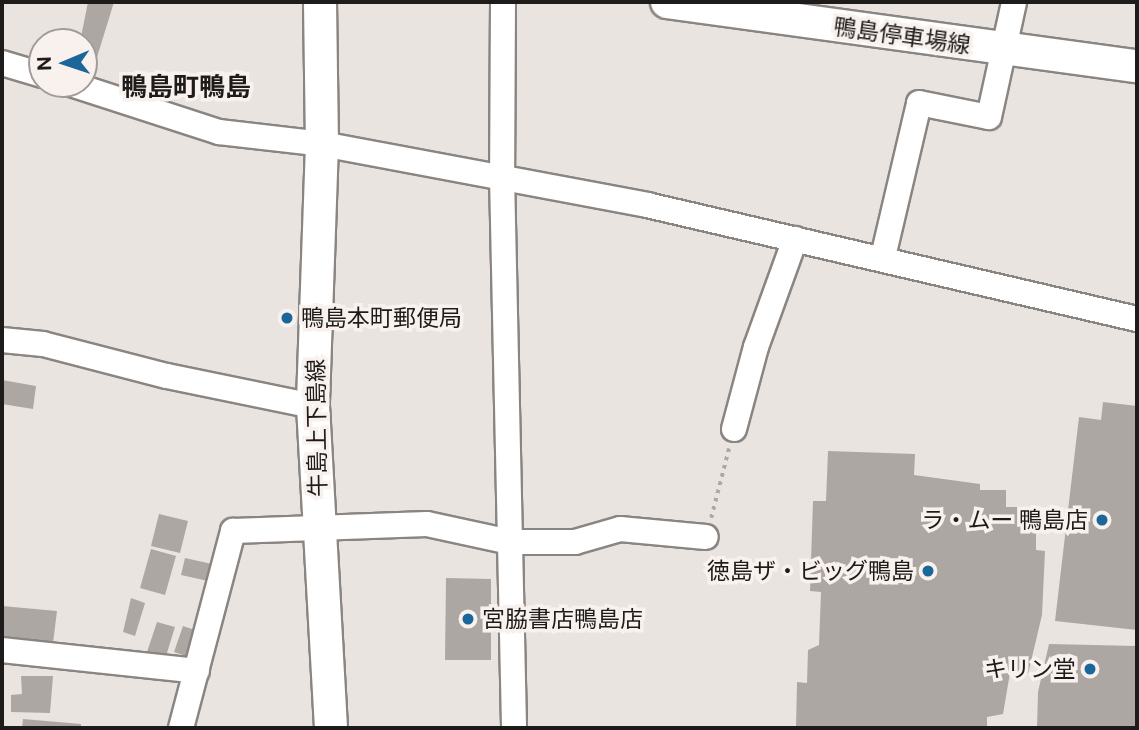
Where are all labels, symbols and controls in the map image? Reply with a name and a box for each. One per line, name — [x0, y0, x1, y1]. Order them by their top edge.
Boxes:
street label: 鴨島停車場線 — [832, 13, 972, 59]
north arrow — [28, 28, 98, 98]
text: N — [33, 56, 55, 71]
district label: 鴨島町鴨島 — [121, 71, 251, 103]
place label: 鴨島本町郵便局 — [301, 304, 462, 332]
marker: 鴨島本町郵便局 — [279, 310, 295, 326]
street label: 牛島上下島線 — [302, 359, 332, 497]
place label: ラ・ムー 鴨島店 — [921, 506, 1088, 534]
marker: ラ・ムー 鴨島店 — [1094, 512, 1110, 528]
place label: 徳島ザ・ビッグ鴨島 — [707, 557, 914, 585]
marker: 徳島ザ・ビッグ鴨島 — [920, 563, 936, 579]
place label: 宮脇書店鴨島店 — [482, 605, 643, 633]
marker: 宮脇書店鴨島店 — [460, 611, 476, 627]
place label: キリン堂 — [984, 655, 1076, 683]
marker: キリン堂 — [1082, 661, 1098, 677]

